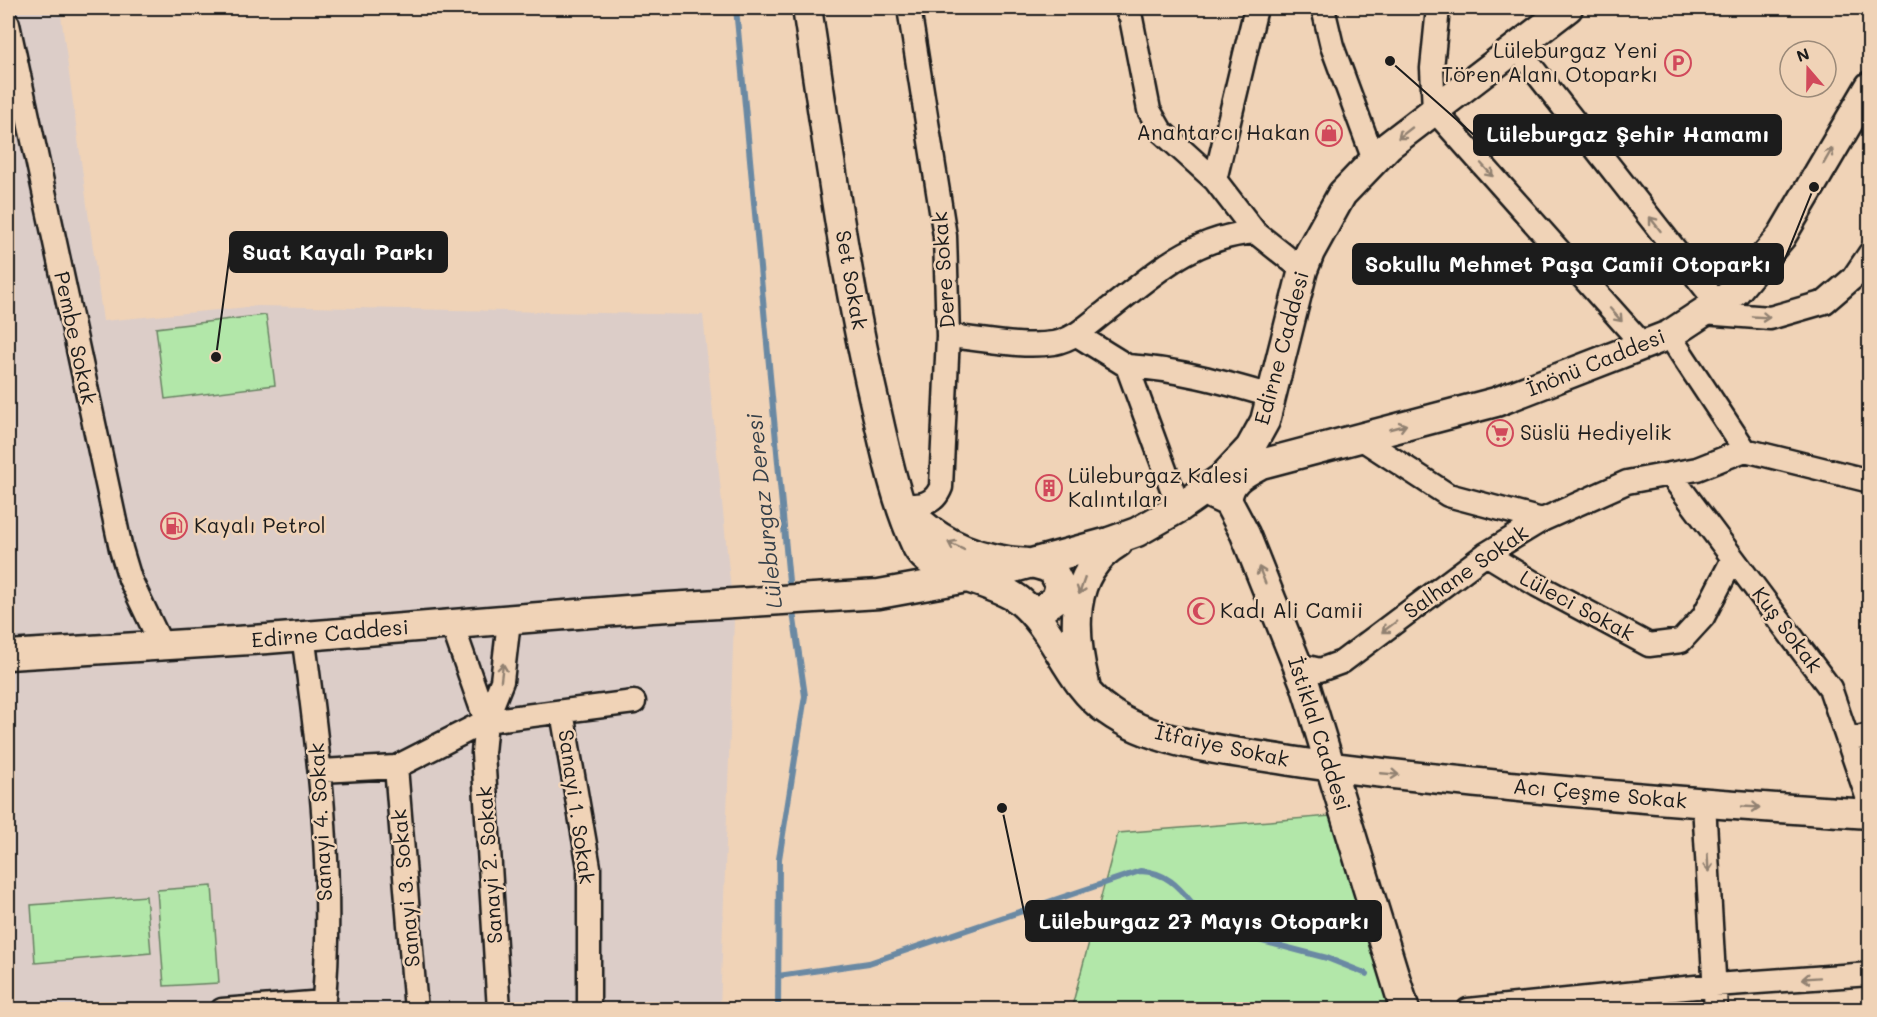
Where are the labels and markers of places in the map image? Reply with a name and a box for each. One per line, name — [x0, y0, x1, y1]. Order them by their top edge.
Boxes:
place label: Lüleburgaz Yeni Tören Alanı Otoparkı — [1441, 36, 1658, 87]
parking icon: Lüleburgaz Yeni Tören Alanı Otoparkı — [1663, 48, 1693, 78]
callout: Lüleburgaz Şehir Hamamı — [1474, 115, 1781, 155]
place label: Anahtarcı Hakan — [1136, 118, 1310, 145]
shop icon: Anahtarcı Hakan — [1314, 118, 1344, 148]
callout: Suat Kayalı Parkı — [230, 232, 447, 272]
callout: Sokullu Mehmet Paşa Camii Otoparkı — [1353, 244, 1783, 284]
supermarket icon: Süslü Hediyelik — [1485, 418, 1515, 448]
place label: Süslü Hediyelik — [1520, 418, 1672, 445]
place label: Lüleburgaz Kalesi Kalıntıları — [1068, 461, 1249, 512]
building icon: Lüleburgaz Kalesi Kalıntıları — [1034, 473, 1064, 503]
fuel station icon: Kayalı Petrol — [159, 511, 189, 541]
place label: Kayalı Petrol — [194, 511, 326, 538]
mosque icon: Kadı Ali Camii — [1186, 596, 1216, 626]
place label: Kadı Ali Camii — [1220, 596, 1363, 623]
callout: Lüleburgaz 27 Mayıs Otoparkı — [1026, 901, 1381, 941]

